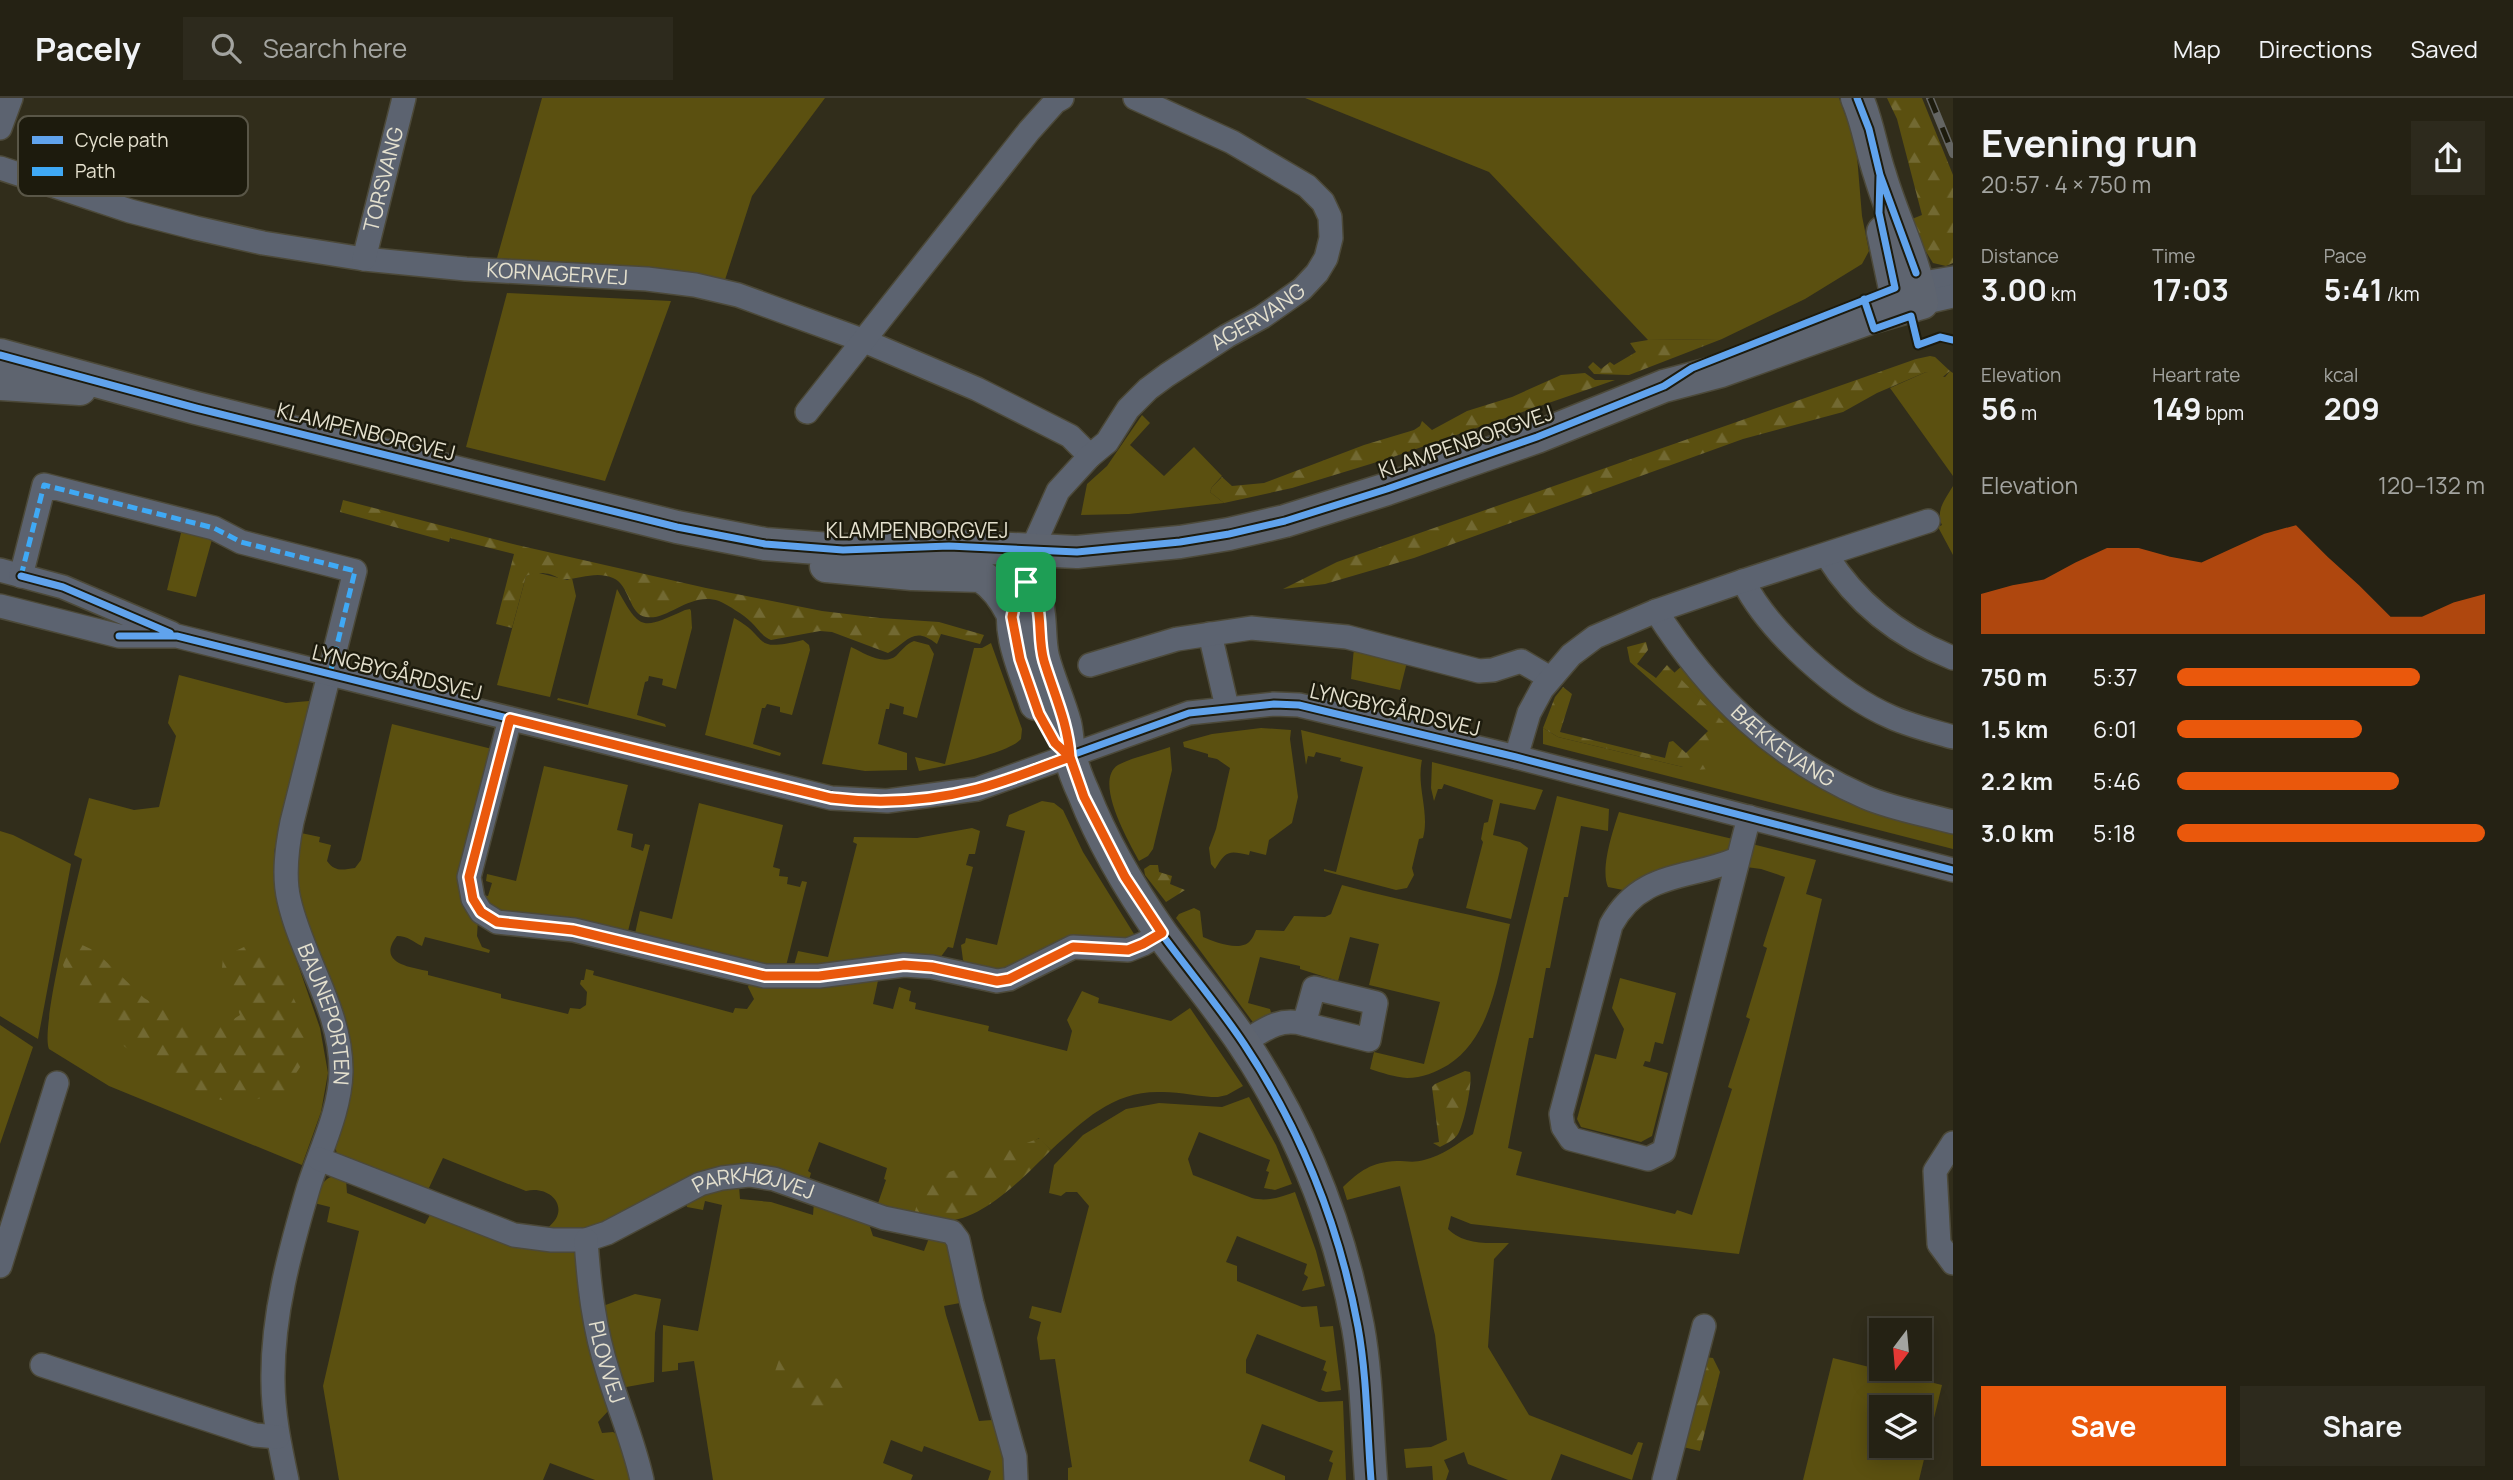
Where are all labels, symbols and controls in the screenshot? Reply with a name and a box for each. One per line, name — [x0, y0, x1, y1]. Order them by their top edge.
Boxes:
search box — [183, 17, 673, 80]
text: Pacely — [35, 26, 141, 71]
icon: search — [207, 29, 245, 67]
text: Search here — [263, 30, 407, 66]
text: Map — [2173, 32, 2221, 65]
text: Directions — [2259, 32, 2372, 65]
text: Saved — [2410, 32, 2478, 65]
legend — [18, 116, 248, 196]
text: Evening run — [1981, 116, 2198, 168]
button: share — [2411, 121, 2485, 195]
street label: TORSVANG — [356, 124, 409, 235]
text: Cycle path — [75, 127, 169, 153]
text: Path — [75, 158, 115, 184]
text: 20:57 · 4 × 750 m — [1981, 168, 2151, 200]
text: Distance — [1981, 243, 2059, 269]
text: Time — [2152, 243, 2195, 269]
text: Pace — [2324, 243, 2367, 269]
street label: KORNAGERVEJ — [486, 255, 629, 291]
text: 3.00 — [1981, 269, 2047, 310]
text: 17:03 — [2152, 269, 2229, 310]
text: 5:41 — [2324, 269, 2383, 310]
street label: AGERVANG — [1205, 276, 1311, 356]
text: km — [2047, 281, 2076, 307]
text: /km — [2383, 281, 2420, 307]
text: Elevation — [1981, 362, 2061, 388]
text: Heart rate — [2152, 362, 2240, 388]
text: kcal — [2324, 362, 2358, 388]
text: 56 — [1981, 388, 2017, 429]
text: 149 — [2152, 388, 2202, 429]
text: 209 — [2324, 388, 2380, 429]
street label: KLAMPENBORGVEJ — [274, 395, 458, 467]
street label: KLAMPENBORGVEJ — [1375, 398, 1557, 484]
text: m — [2017, 400, 2037, 426]
text: bpm — [2202, 400, 2244, 426]
text: Elevation — [1981, 469, 2078, 501]
text: 120–132 m — [2378, 469, 2485, 501]
street label: KLAMPENBORGVEJ — [825, 516, 1009, 544]
pin — [996, 552, 1056, 612]
icon: arrive — [1007, 563, 1045, 601]
street label: LYNGBYGÅRDSVEJ — [309, 637, 485, 707]
text: 750 m — [1981, 661, 2047, 693]
text: 5:37 — [2093, 661, 2137, 693]
street label: LYNGBYGÅRDSVEJ — [1307, 676, 1483, 742]
street label: BÆKKEVANG — [1725, 698, 1840, 793]
text: 1.5 km — [1981, 713, 2048, 745]
text: 6:01 — [2093, 713, 2137, 745]
text: 2.2 km — [1981, 765, 2053, 797]
text: 5:46 — [2093, 765, 2141, 797]
text: 3.0 km — [1981, 817, 2054, 849]
text: 5:18 — [2093, 817, 2135, 849]
street label: BAUNEPORTEN — [291, 939, 356, 1086]
street label: PARKHØJVEJ — [687, 1159, 819, 1205]
street label: PLOVVEJ — [582, 1318, 632, 1407]
north arrow — [1869, 1318, 1932, 1381]
map controls — [1869, 1318, 1932, 1458]
button: Save — [1981, 1386, 2226, 1466]
button: Share — [2240, 1386, 2485, 1466]
button: layers — [1869, 1395, 1932, 1458]

